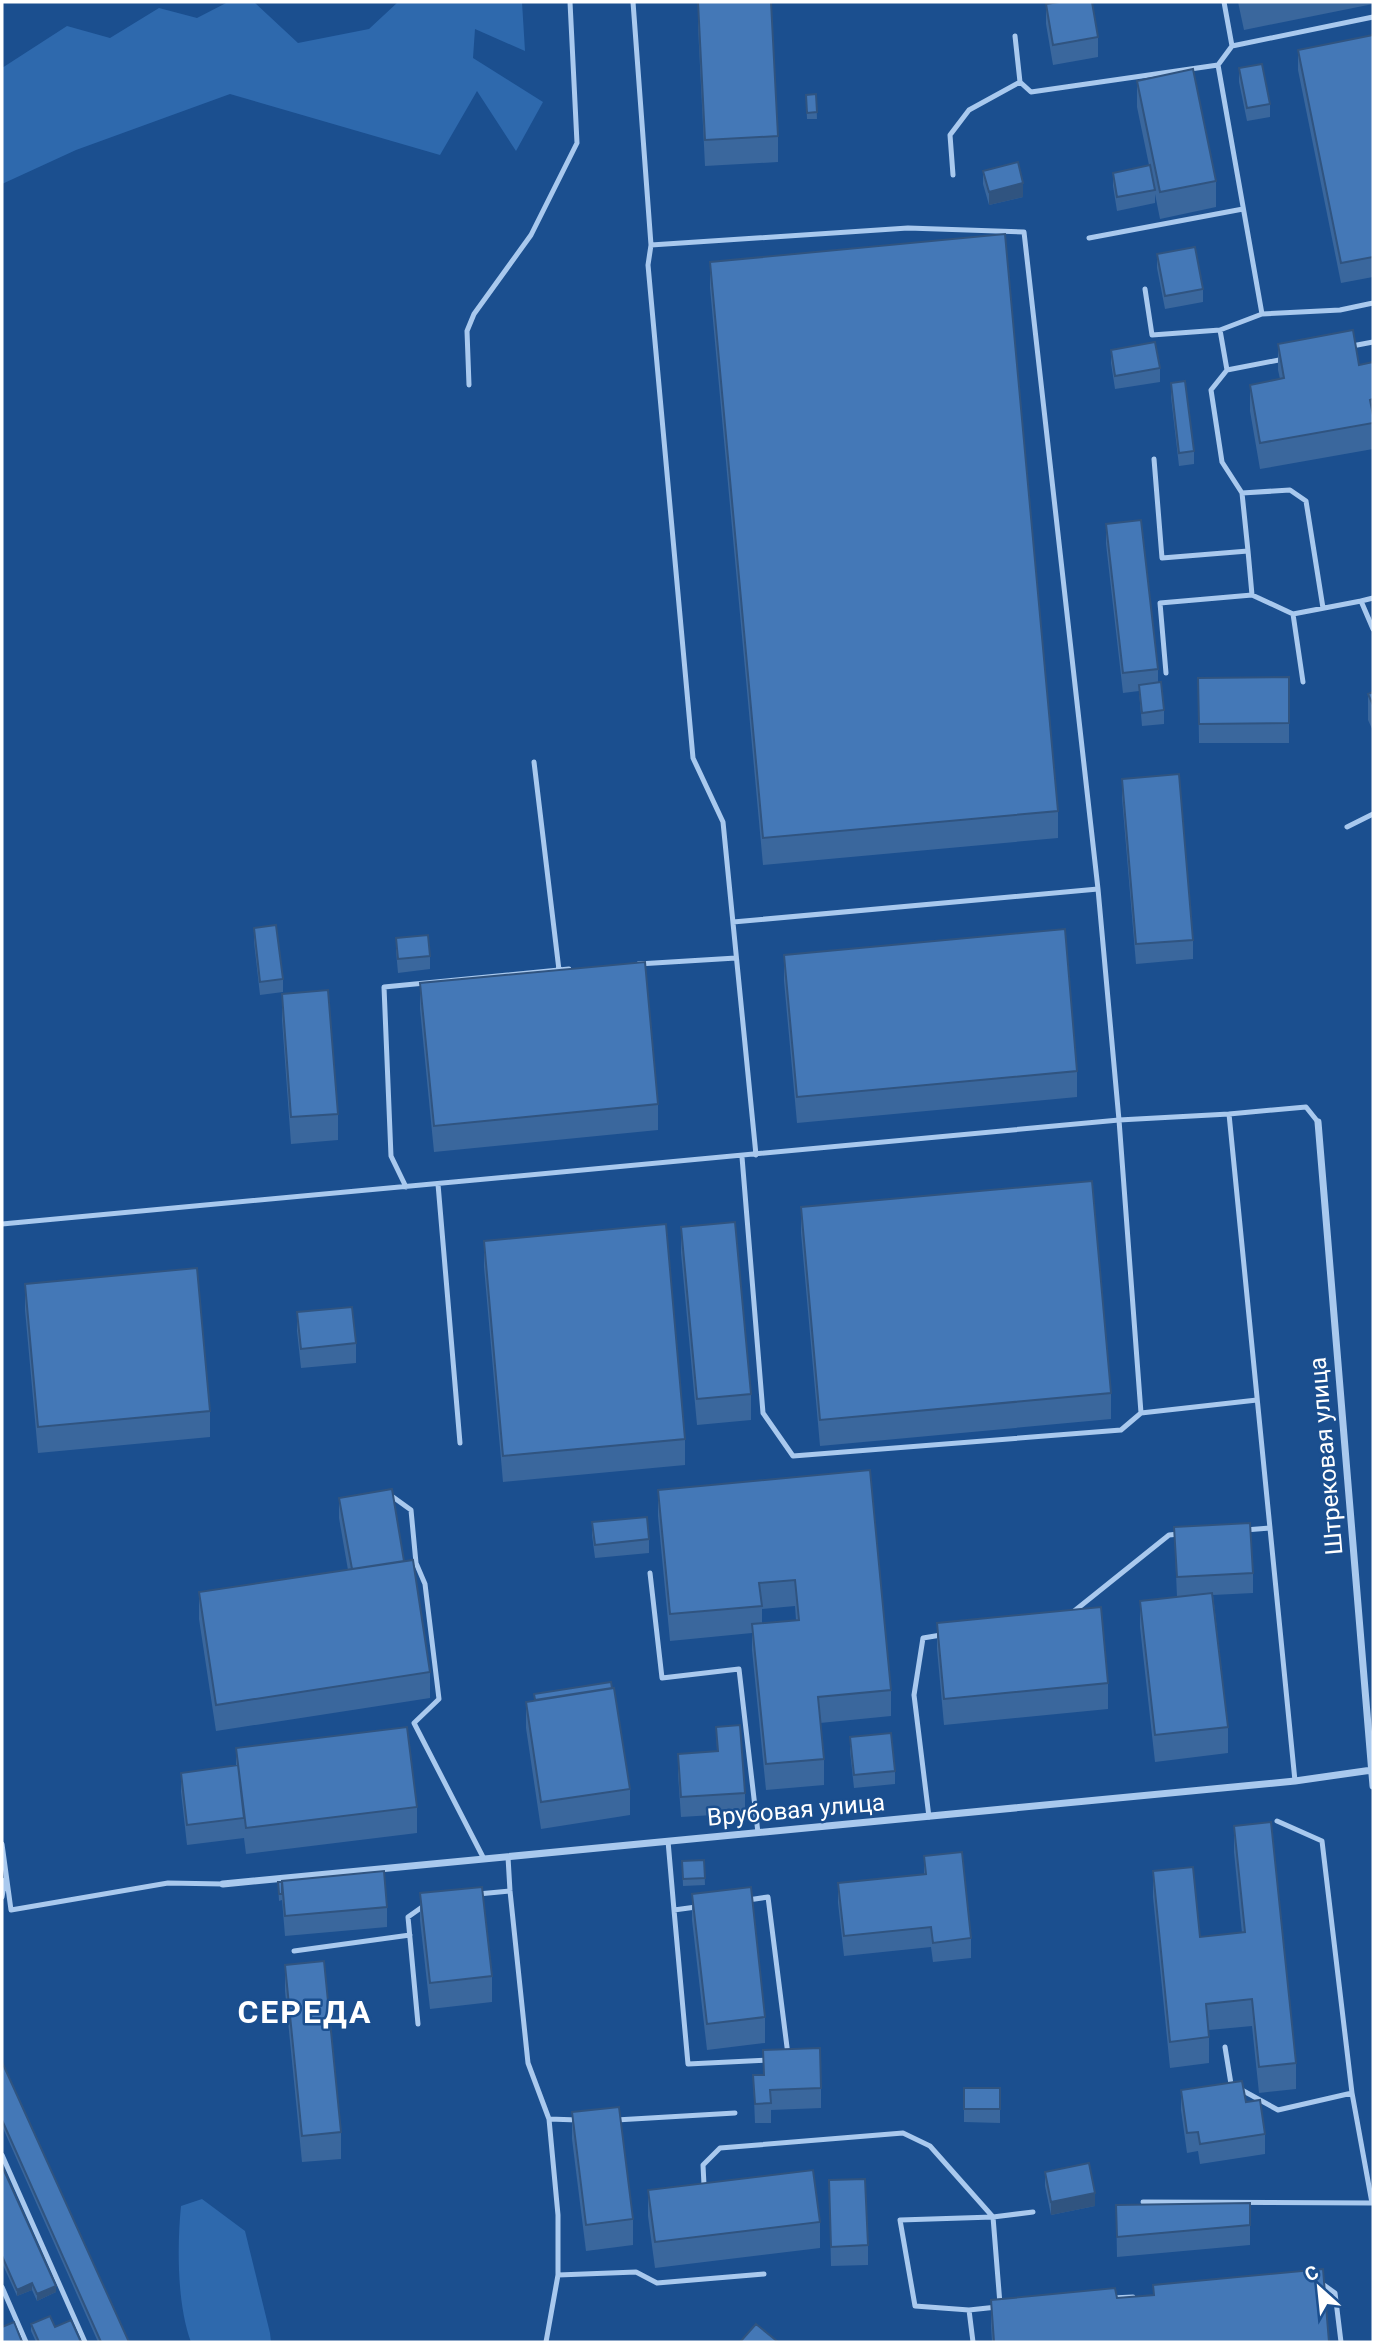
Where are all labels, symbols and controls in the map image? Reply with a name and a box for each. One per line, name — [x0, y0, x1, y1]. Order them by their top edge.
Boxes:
street label: Штрековая улица — [1303, 1356, 1349, 1556]
street label: Врубовая улица — [706, 1788, 886, 1832]
district label: СЕРЕДА — [237, 1993, 373, 2031]
north arrow — [1284, 2253, 1354, 2323]
text: С — [1301, 2260, 1322, 2286]

